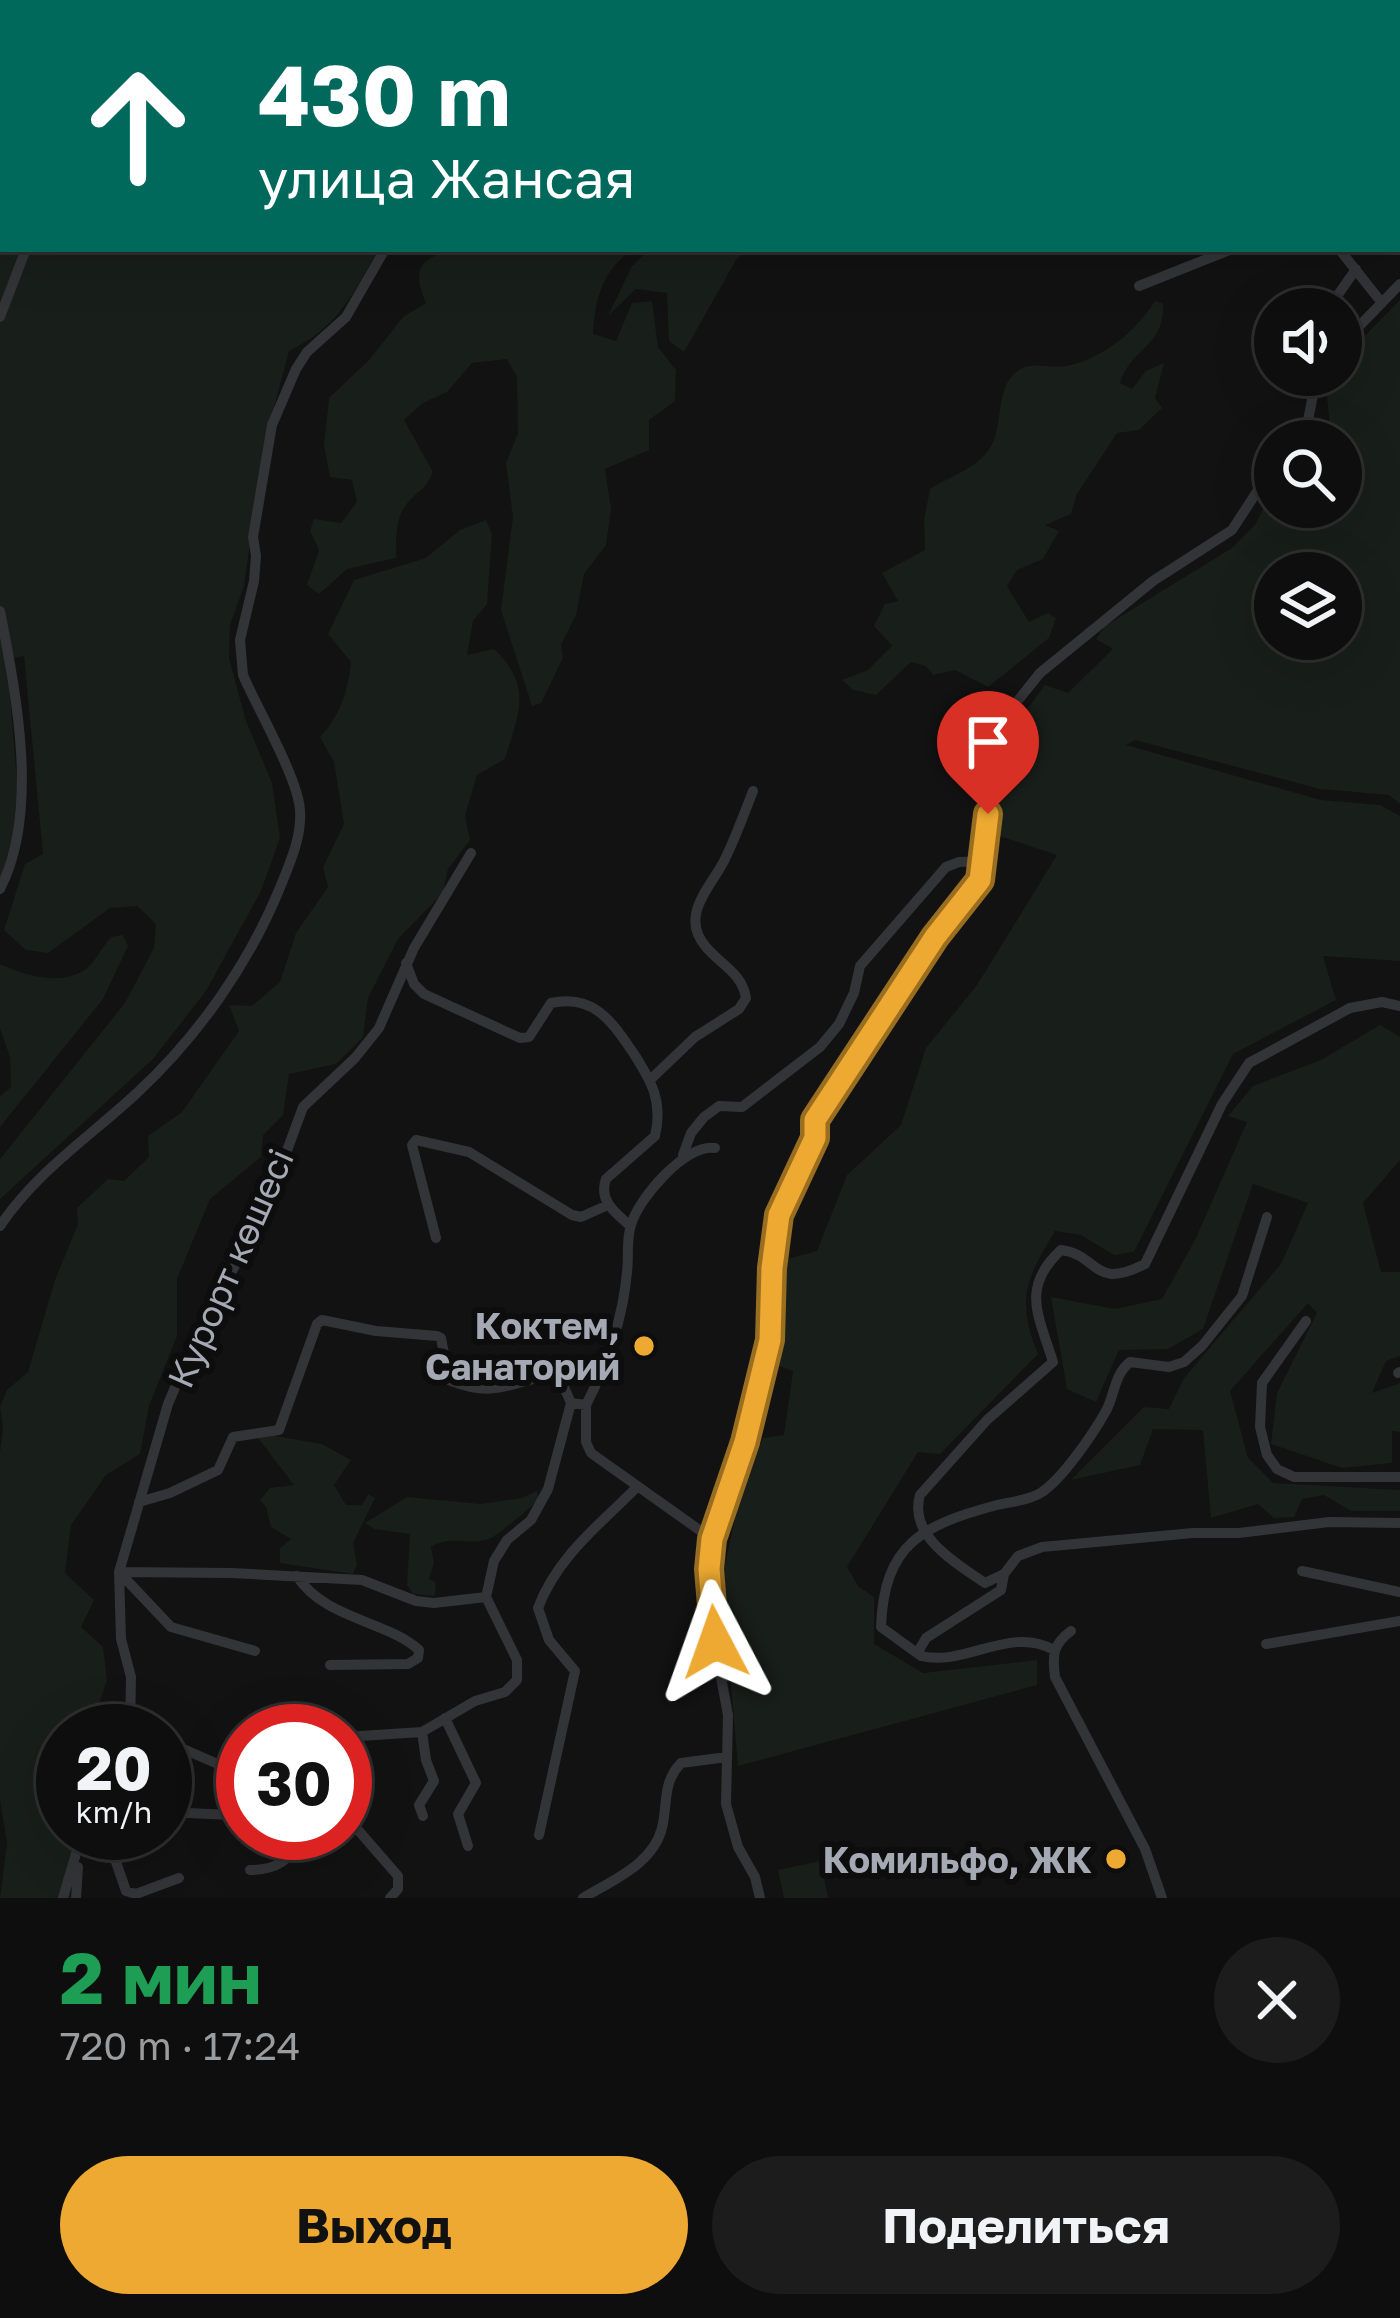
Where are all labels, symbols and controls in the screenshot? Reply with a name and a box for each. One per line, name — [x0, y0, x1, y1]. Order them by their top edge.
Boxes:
text: 430 m — [258, 44, 511, 144]
icon: ahead — [60, 48, 216, 204]
text: улица Жансая — [258, 145, 635, 210]
map controls — [1254, 288, 1362, 660]
button: sound — [1254, 288, 1362, 396]
button: search — [1254, 420, 1362, 528]
button: layers — [1254, 552, 1362, 660]
pin — [937, 691, 1039, 814]
icon: arrive — [955, 709, 1021, 775]
street label: Курорт көшесі — [158, 1142, 302, 1394]
place label: Коктем, Санаторий — [425, 1304, 620, 1388]
marker: Коктем, Санаторий — [631, 1333, 657, 1359]
position arrow — [652, 1579, 778, 1705]
speed limit sign: 30 — [216, 1704, 372, 1860]
text: 20 — [76, 1731, 152, 1803]
text: km/h — [76, 1794, 152, 1830]
place label: Комильфо, ЖК — [823, 1838, 1092, 1881]
marker: Комильфо, ЖК — [1103, 1846, 1129, 1872]
text: 2 мин — [60, 1933, 262, 2020]
button: close — [1214, 1937, 1340, 2063]
text: 720 m · 17:24 — [60, 2022, 301, 2069]
button: Выход — [60, 2156, 688, 2294]
button: Поделиться — [712, 2156, 1340, 2294]

